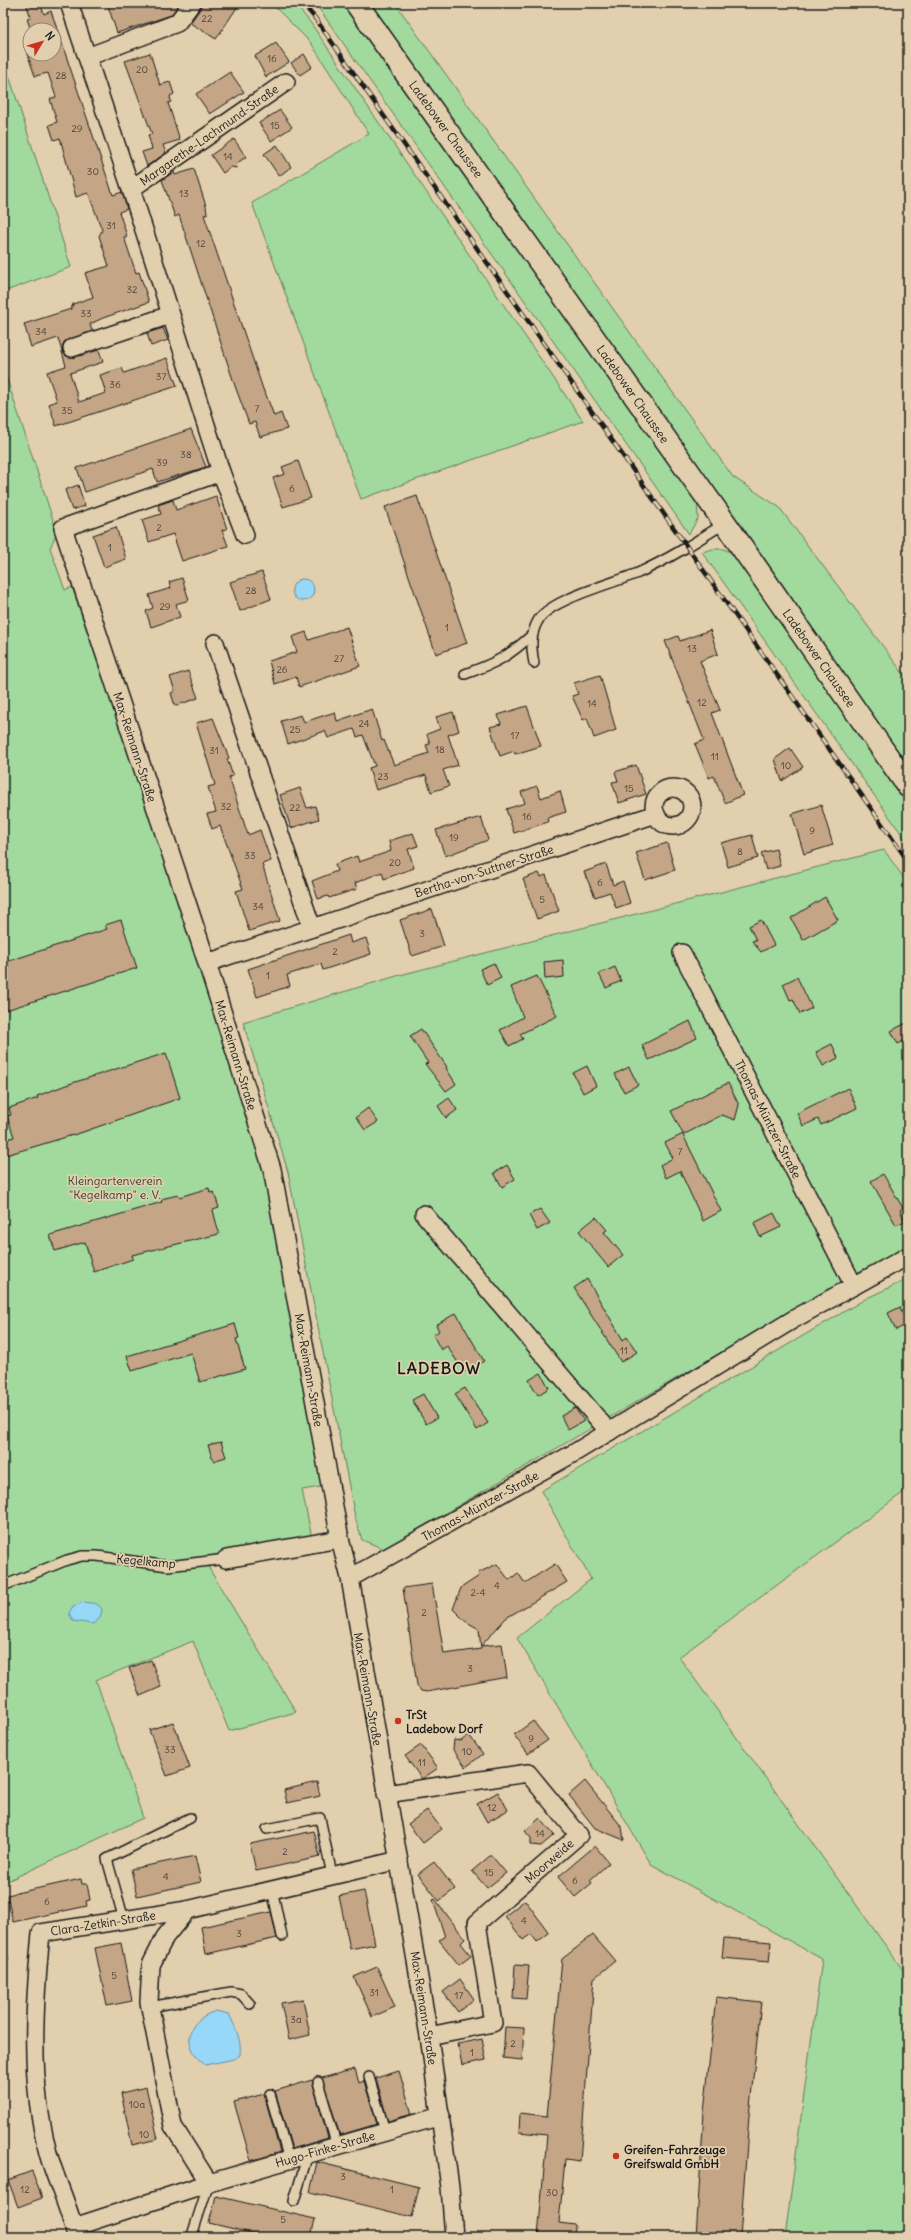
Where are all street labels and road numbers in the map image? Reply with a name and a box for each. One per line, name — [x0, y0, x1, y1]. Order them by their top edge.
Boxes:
street label: Ladebower Chaussee — [406, 78, 486, 180]
street label: Margarethe-Lachmund-Straße — [137, 81, 281, 189]
street label: Ladebower Chaussee — [594, 342, 672, 446]
street label: Ladebower Chaussee — [780, 606, 858, 710]
street label: Max-Reimann-Straße — [110, 690, 160, 804]
street label: Bertha-von-Suttner-Straße — [413, 841, 555, 901]
street label: Max-Reimann-Straße — [212, 998, 260, 1112]
street label: Thomas-Müntzer-Straße — [731, 1057, 805, 1181]
street label: Max-Reimann-Straße — [292, 1312, 326, 1428]
street label: Thomas-Müntzer-Straße — [419, 1468, 541, 1544]
street label: Kegelkamp — [116, 1551, 177, 1571]
street label: Max-Reimann-Straße — [351, 1631, 385, 1747]
street label: Moorweide — [521, 1836, 577, 1886]
street label: Clara-Zetkin-Straße — [49, 1907, 157, 1939]
street label: Max-Reimann-Straße — [408, 1950, 440, 2066]
street label: Hugo-Finke-Straße — [273, 2128, 377, 2170]

